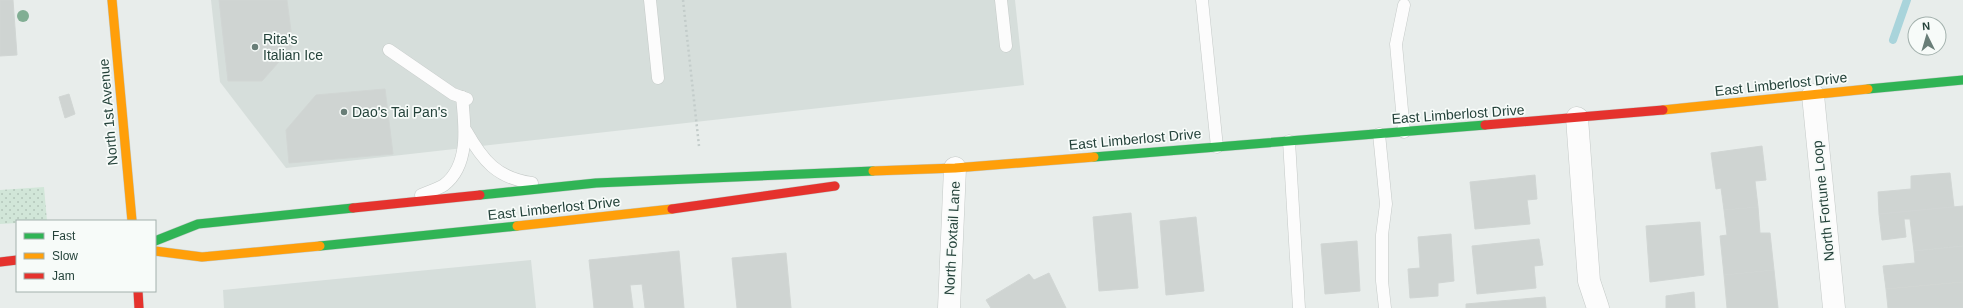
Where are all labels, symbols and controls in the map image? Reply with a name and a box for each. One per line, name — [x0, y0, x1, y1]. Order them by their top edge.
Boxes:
north arrow — [1907, 16, 1947, 56]
text: N — [1922, 20, 1931, 32]
place label: Rita's Italian Ice — [263, 31, 323, 63]
marker: Rita's Italian Ice — [250, 42, 260, 52]
street label: North 1st Avenue — [95, 58, 121, 166]
street label: East Limberlost Drive — [1714, 69, 1848, 99]
street label: East Limberlost Drive — [1391, 101, 1525, 127]
place label: Dao's Tai Pan's — [352, 104, 447, 120]
marker: Dao's Tai Pan's — [339, 107, 349, 117]
street label: East Limberlost Drive — [1068, 125, 1202, 153]
street label: North Fortune Loop — [1809, 140, 1837, 262]
street label: North Foxtail Lane — [941, 180, 963, 296]
street label: East Limberlost Drive — [487, 193, 621, 223]
legend — [16, 220, 156, 292]
text: Fast — [52, 229, 76, 243]
text: Slow — [52, 249, 78, 263]
text: Jam — [52, 269, 75, 283]

